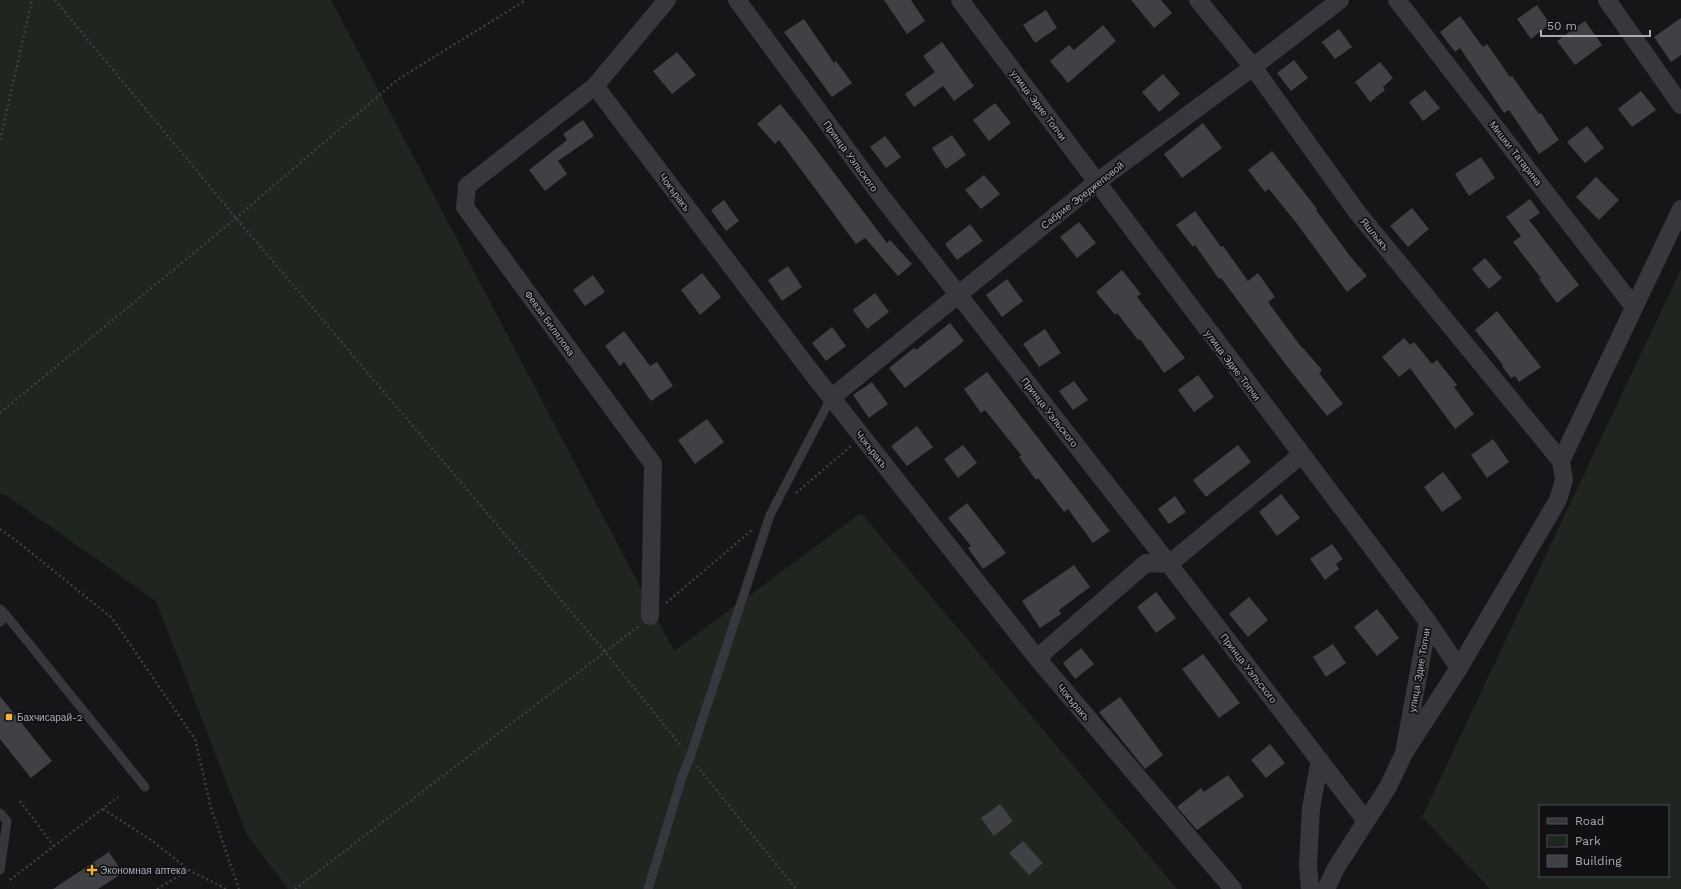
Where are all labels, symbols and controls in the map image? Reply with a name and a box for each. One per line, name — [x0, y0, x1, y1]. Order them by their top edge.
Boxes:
scale bar — [1541, 12, 1650, 38]
text: 50 m — [1547, 19, 1577, 33]
street label: улица Эдие Топчи — [1009, 68, 1069, 143]
street label: Принца Уэльского — [821, 119, 880, 194]
street label: Мишки Татарина — [1487, 119, 1544, 188]
street label: Сабрие Эреджеповой — [1039, 160, 1126, 231]
street label: Чокъракъ — [657, 171, 692, 213]
street label: Яшлыкъ — [1358, 216, 1391, 253]
street label: Февзи Билялова — [522, 289, 577, 358]
street label: улица Эдие Топчи — [1203, 328, 1263, 403]
street label: Принца Уэльского — [1019, 375, 1080, 449]
street label: Чокъракъ — [854, 428, 890, 470]
street label: улица Эдие Топчи — [1407, 627, 1432, 713]
street label: Принца Уэльского — [1218, 631, 1279, 705]
street label: Чокъракъ — [1055, 682, 1092, 723]
marker: Бахчисарай-2 — [4, 712, 14, 722]
place label: Бахчисарай-2 — [17, 712, 83, 723]
legend — [1539, 805, 1669, 877]
text: Road — [1575, 814, 1604, 828]
text: Park — [1575, 834, 1601, 848]
text: Building — [1575, 854, 1622, 868]
marker: Экономная аптека — [87, 865, 97, 875]
place label: Экономная аптека — [100, 865, 187, 876]

